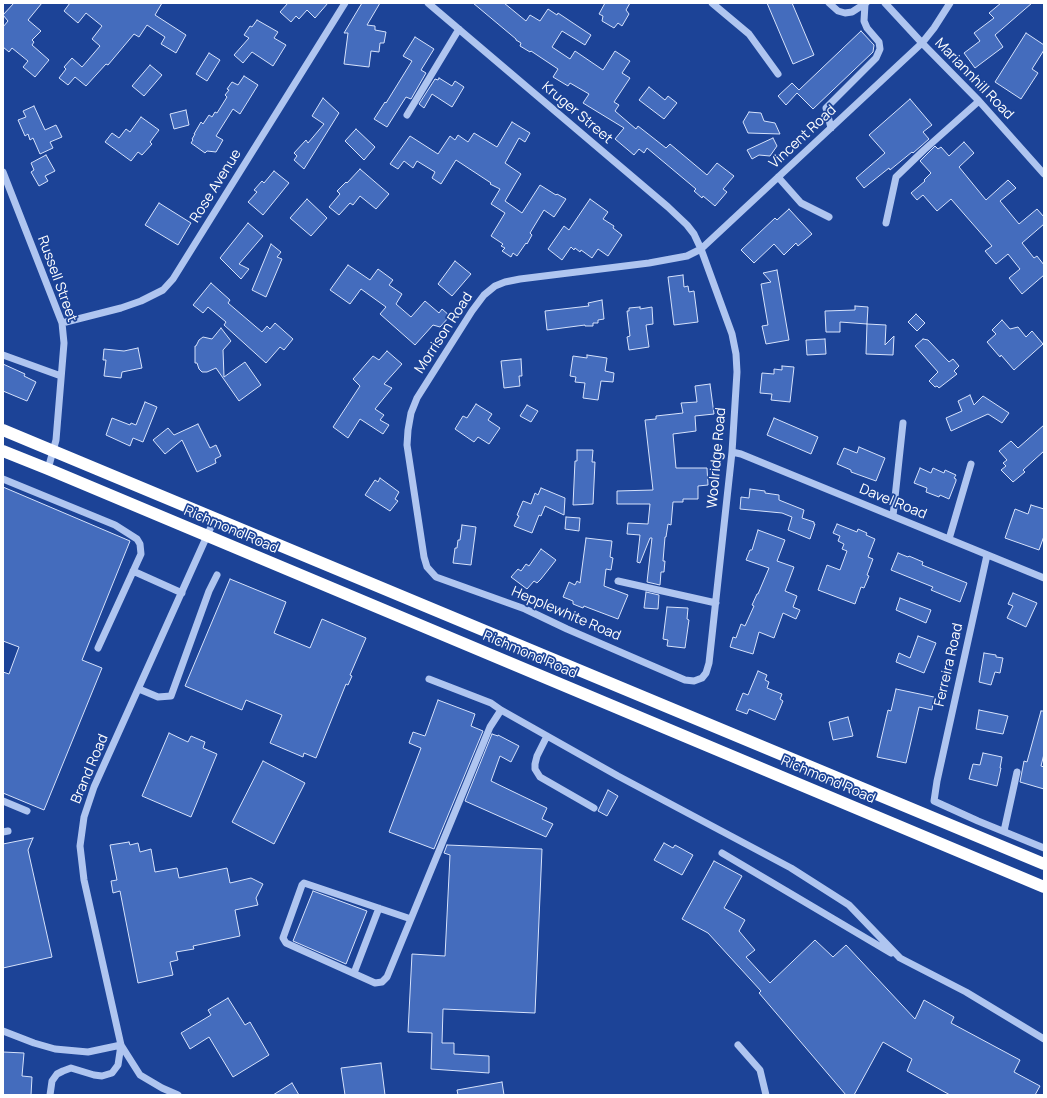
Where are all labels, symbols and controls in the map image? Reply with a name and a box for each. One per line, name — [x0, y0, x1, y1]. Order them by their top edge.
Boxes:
street label: Mariannhill Road — [931, 35, 1017, 123]
street label: Kruger Street — [538, 79, 616, 147]
street label: Vincent Road — [766, 102, 840, 172]
street label: Rose Avenue — [187, 146, 245, 226]
street label: Russell Street — [34, 234, 80, 324]
street label: Morrison Road — [412, 289, 476, 377]
street label: Woolridge Road — [704, 407, 730, 509]
street label: Davel Road — [857, 481, 929, 523]
street label: Richmond Road — [181, 503, 281, 557]
street label: Hepplewhite Road — [509, 583, 623, 645]
street label: Ferreira Road — [931, 622, 967, 708]
street label: Richmond Road — [480, 628, 580, 682]
street label: Brand Road — [68, 732, 112, 806]
street label: Richmond Road — [778, 753, 878, 807]

